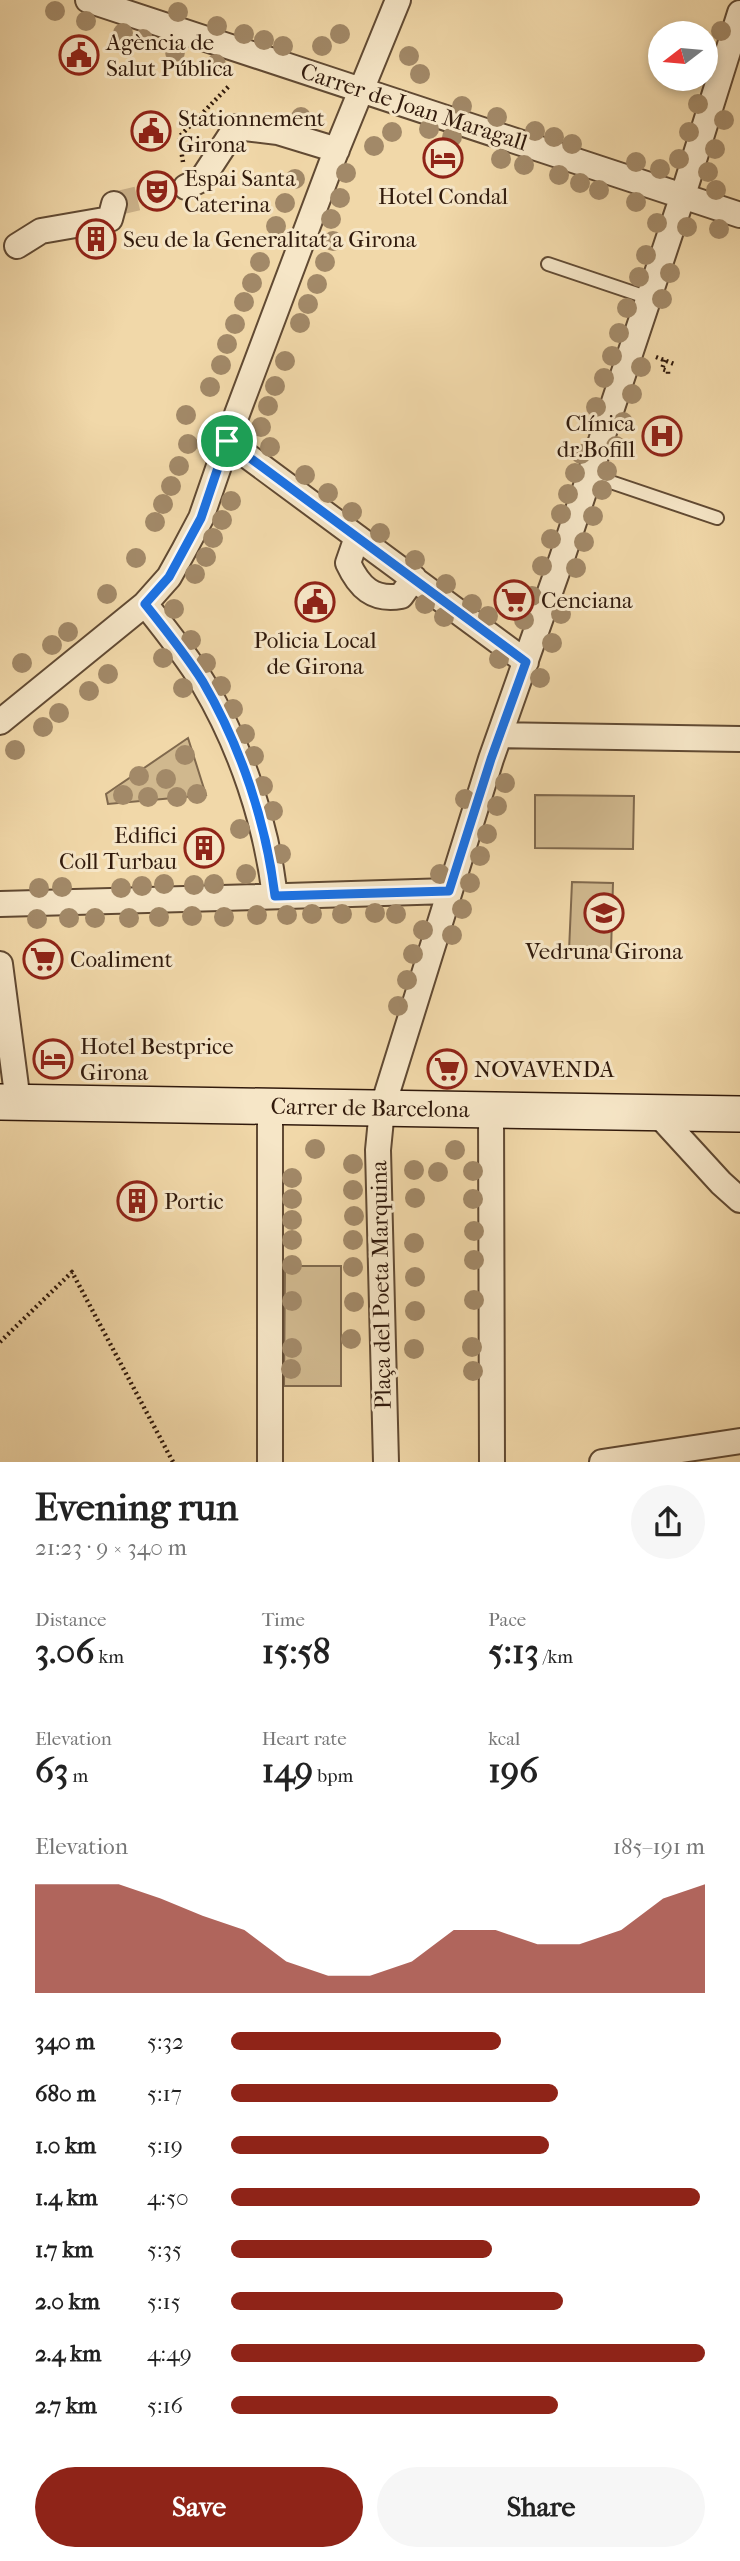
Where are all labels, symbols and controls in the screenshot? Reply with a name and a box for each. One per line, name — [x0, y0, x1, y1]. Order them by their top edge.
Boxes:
north arrow — [648, 21, 718, 91]
map controls — [648, 21, 718, 91]
place label: Agència de Salut Pública — [105, 29, 234, 82]
public building icon: Agència de Salut Pública — [58, 34, 100, 76]
street label: Carrer de Joan Maragall — [297, 58, 531, 157]
place label: Stationnement Girona — [178, 105, 325, 158]
public building icon: Stationnement Girona — [130, 110, 172, 152]
hotel icon: Hotel Condal — [422, 137, 464, 179]
place label: Espai Santa Caterina — [184, 165, 296, 218]
theatre icon: Espai Santa Caterina — [136, 170, 178, 212]
place label: Hotel Condal — [378, 183, 509, 210]
building icon: Seu de la Generalitat a Girona — [75, 218, 117, 260]
place label: Seu de la Generalitat a Girona — [123, 226, 417, 253]
place label: Clínica dr.Bofill — [557, 410, 636, 463]
pin — [197, 411, 257, 471]
hospital icon: Clínica dr.Bofill — [641, 415, 683, 457]
icon: arrive — [208, 422, 246, 460]
supermarket icon: Cenciana — [493, 579, 535, 621]
public building icon: Policia Local de Girona — [294, 581, 336, 623]
place label: Cenciana — [541, 587, 633, 614]
place label: Policia Local de Girona — [253, 627, 377, 680]
place label: Edifici Coll Turbau — [59, 822, 177, 875]
building icon: Edifici Coll Turbau — [183, 827, 225, 869]
school or university icon: Vedruna Girona — [583, 892, 625, 934]
supermarket icon: Coaliment — [22, 938, 64, 980]
place label: Vedruna Girona — [524, 938, 683, 965]
place label: Coaliment — [70, 946, 173, 973]
place label: Hotel Bestprice Girona — [80, 1033, 234, 1086]
hotel icon: Hotel Bestprice Girona — [32, 1038, 74, 1080]
supermarket icon: NOVAVENDA — [426, 1048, 468, 1090]
place label: NOVAVENDA — [474, 1056, 615, 1083]
street label: Carrer de Barcelona — [270, 1093, 470, 1123]
street label: Plaça del Poeta Marquina — [365, 1160, 397, 1410]
building icon: Portic — [116, 1180, 158, 1222]
place label: Portic — [164, 1188, 224, 1215]
text: Evening run — [35, 1485, 238, 1530]
button: share — [631, 1485, 705, 1559]
text: 21:23 · 9 × 340 m — [35, 1534, 187, 1561]
text: Distance — [35, 1609, 106, 1631]
text: Time — [262, 1609, 305, 1631]
text: Pace — [488, 1609, 526, 1631]
text: 3.06 — [35, 1631, 94, 1672]
text: 15:58 — [262, 1631, 330, 1672]
text: 5:13 — [488, 1631, 539, 1672]
text: km — [94, 1646, 124, 1668]
text: /km — [539, 1646, 573, 1668]
text: Elevation — [35, 1728, 112, 1750]
text: Heart rate — [262, 1728, 347, 1750]
text: kcal — [488, 1728, 520, 1750]
text: 63 — [35, 1750, 68, 1791]
text: 149 — [262, 1750, 313, 1791]
text: 196 — [488, 1750, 538, 1791]
text: m — [68, 1765, 88, 1787]
text: bpm — [313, 1765, 353, 1787]
text: Elevation — [35, 1833, 128, 1860]
text: 185–191 m — [613, 1833, 705, 1860]
text: 340 m — [35, 2028, 95, 2055]
text: 5:32 — [147, 2028, 184, 2055]
text: 680 m — [35, 2080, 96, 2107]
text: 5:17 — [147, 2080, 182, 2107]
text: 1.0 km — [35, 2132, 96, 2159]
text: 5:19 — [147, 2132, 183, 2159]
text: 1.4 km — [35, 2184, 98, 2211]
text: 4:50 — [147, 2184, 189, 2211]
text: 1.7 km — [35, 2236, 93, 2263]
text: 5:35 — [147, 2236, 182, 2263]
text: 2.0 km — [35, 2288, 100, 2315]
text: 5:15 — [147, 2288, 181, 2315]
text: 2.4 km — [35, 2340, 101, 2367]
text: 4:49 — [147, 2340, 192, 2367]
text: 2.7 km — [35, 2392, 97, 2419]
text: 5:16 — [147, 2392, 183, 2419]
button: Save — [35, 2467, 363, 2547]
button: Share — [377, 2467, 705, 2547]

